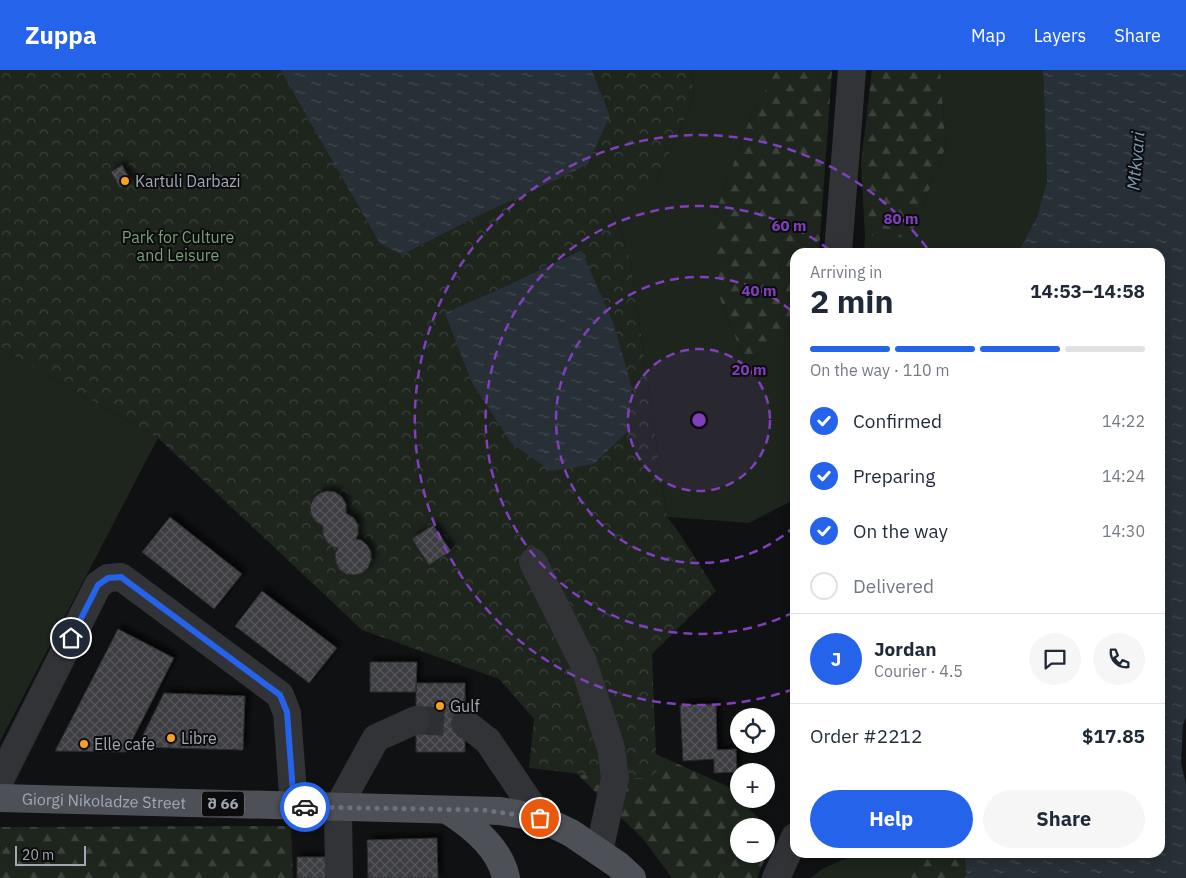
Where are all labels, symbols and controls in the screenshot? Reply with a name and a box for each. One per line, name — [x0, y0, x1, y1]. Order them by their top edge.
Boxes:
text: Zuppa — [25, 19, 97, 51]
text: Map — [971, 24, 1006, 47]
text: Layers — [1034, 24, 1086, 47]
text: Share — [1114, 24, 1161, 47]
water label: Mtkvari — [1121, 130, 1150, 192]
place label: Kartuli Darbazi — [135, 171, 241, 191]
marker: Kartuli Darbazi — [119, 175, 131, 187]
text: 80 m — [884, 209, 918, 228]
text: 60 m — [772, 216, 806, 235]
park label: Park for Culture and Leisure — [122, 227, 234, 265]
text: Arriving in — [810, 262, 882, 282]
text: 14:53–14:58 — [1030, 279, 1145, 303]
text: 2 min — [810, 280, 894, 322]
text: 40 m — [742, 281, 776, 300]
text: 20 m — [732, 360, 766, 379]
text: On the way · 110 m — [810, 360, 949, 380]
icon: check — [810, 407, 838, 435]
text: Confirmed — [853, 409, 942, 433]
centre of rings — [690, 411, 708, 429]
text: 14:22 — [1102, 411, 1145, 431]
icon: check — [810, 462, 838, 490]
text: Preparing — [853, 464, 935, 488]
text: 14:24 — [1102, 466, 1145, 486]
icon: check — [810, 517, 838, 545]
text: On the way — [853, 519, 948, 543]
text: 14:30 — [1102, 521, 1145, 541]
text: Delivered — [853, 574, 934, 598]
pin — [50, 617, 92, 659]
icon: home — [57, 624, 85, 652]
button: chat — [1029, 633, 1081, 685]
button: phone — [1093, 633, 1145, 685]
text: Jordan — [874, 637, 937, 661]
text: J — [831, 647, 841, 671]
text: Courier · 4.5 — [874, 661, 963, 681]
place label: Gulf — [450, 696, 480, 716]
marker: Gulf — [434, 700, 446, 712]
map controls — [730, 708, 775, 863]
button: locate — [730, 708, 775, 753]
text: Order #2212 — [810, 724, 922, 748]
text: $17.85 — [1082, 724, 1145, 748]
place label: Libre — [181, 728, 217, 748]
marker: Libre — [165, 732, 177, 744]
place label: Elle cafe — [94, 734, 155, 754]
marker: Elle cafe — [78, 738, 90, 750]
button: + — [730, 763, 775, 808]
courier — [280, 782, 330, 832]
street label: Giorgi Nikoladze Street — [22, 789, 186, 813]
button: Help — [810, 790, 973, 848]
button: Share — [983, 790, 1145, 848]
road number: შ 66 — [202, 792, 244, 816]
icon: car — [291, 793, 319, 821]
pin — [519, 797, 561, 839]
icon: bag — [526, 804, 554, 832]
button: − — [730, 818, 775, 863]
scale bar — [15, 843, 86, 866]
text: 20 m — [22, 846, 54, 864]

